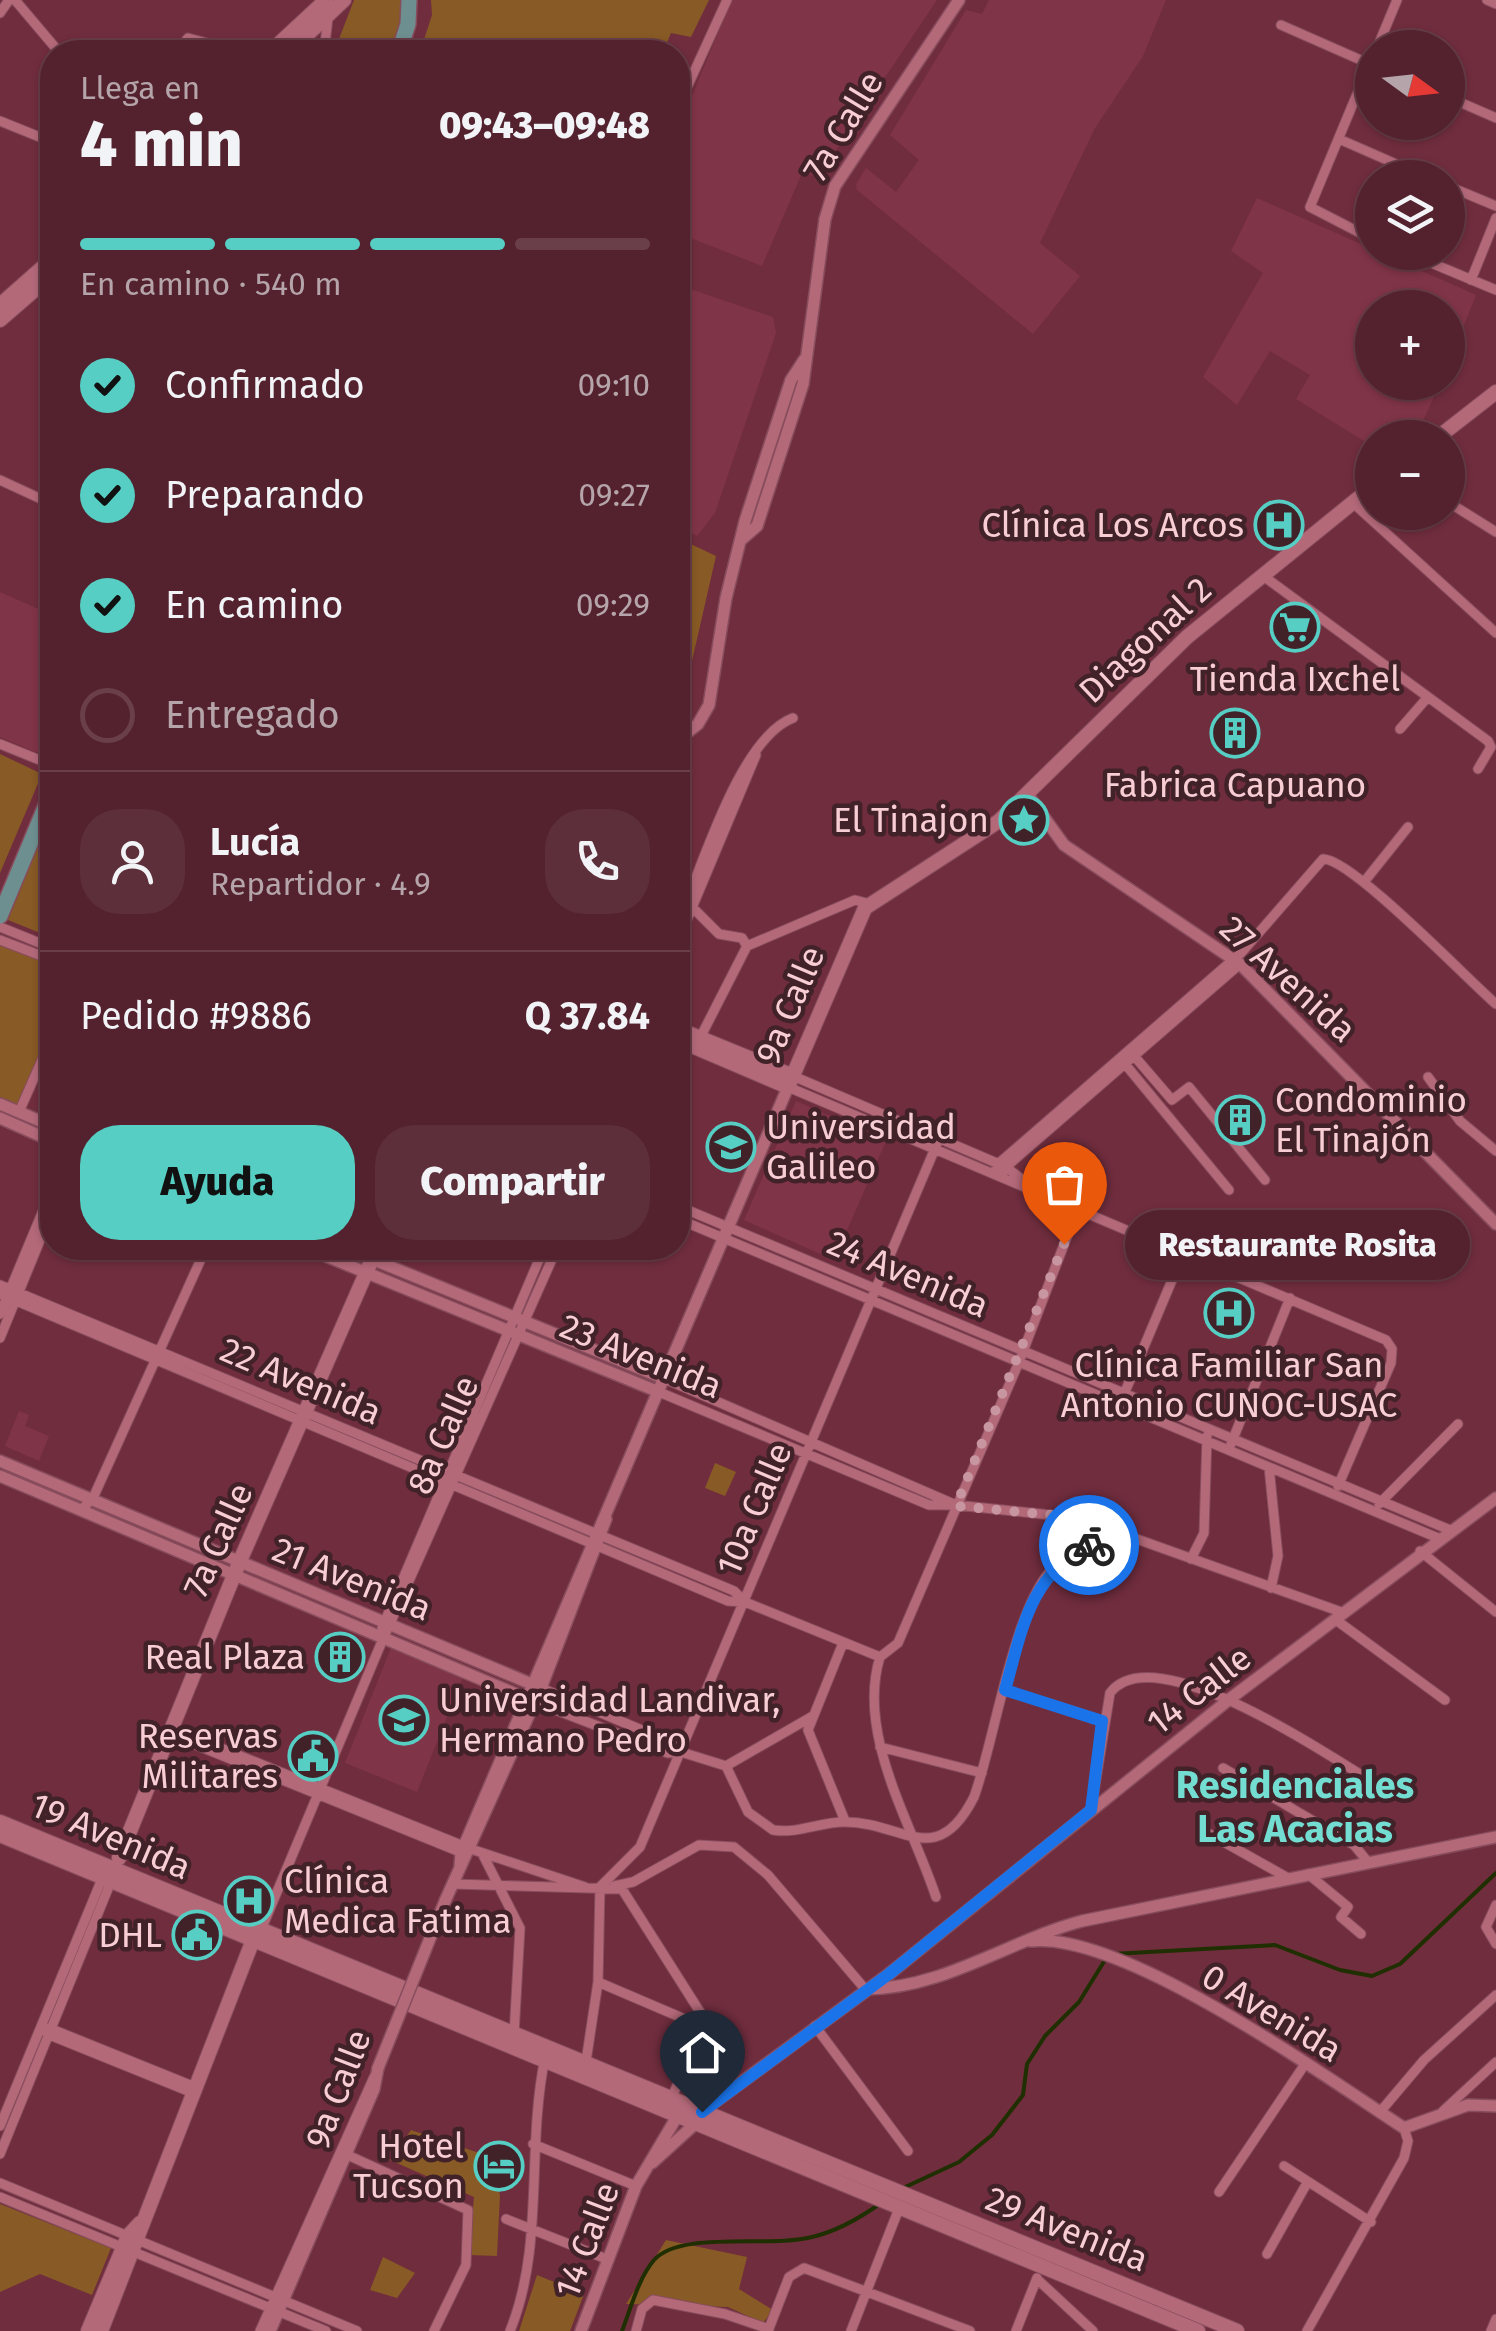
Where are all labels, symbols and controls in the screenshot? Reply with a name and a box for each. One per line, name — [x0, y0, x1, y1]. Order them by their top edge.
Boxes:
north arrow — [1355, 30, 1465, 140]
map controls — [1355, 30, 1465, 530]
street label: 7a Calle — [794, 64, 892, 188]
text: Llega en — [80, 69, 200, 107]
text: 09:43–09:48 — [439, 102, 650, 148]
text: 4 min — [80, 105, 243, 183]
button: layers — [1355, 160, 1465, 270]
text: En camino · 540 m — [80, 265, 342, 303]
button: + — [1355, 290, 1465, 400]
icon: check — [80, 358, 135, 413]
text: Confirmado — [165, 362, 365, 408]
text: 09:10 — [578, 366, 650, 404]
button: − — [1355, 420, 1465, 530]
icon: check — [80, 468, 135, 523]
text: Preparando — [165, 472, 365, 518]
text: 09:27 — [578, 476, 650, 514]
hospital icon: Clínica Los Arcos — [1253, 499, 1305, 551]
place label: Clínica Los Arcos — [982, 504, 1244, 546]
street label: Diagonal 2 — [1070, 568, 1220, 712]
icon: check — [80, 578, 135, 633]
text: En camino — [165, 582, 344, 628]
text: 09:29 — [576, 586, 650, 624]
supermarket icon: Tienda Ixchel — [1269, 601, 1321, 653]
place label: Tienda Ixchel — [1190, 658, 1400, 700]
text: Entregado — [165, 692, 340, 738]
building icon: Fabrica Capuano — [1209, 707, 1261, 759]
place label: Fabrica Capuano — [1104, 764, 1366, 806]
place icon: El Tinajon — [998, 794, 1050, 846]
place label: El Tinajon — [833, 799, 989, 841]
button: person — [80, 809, 185, 914]
button: phone — [545, 809, 650, 914]
text: Lucía — [210, 819, 300, 865]
text: Repartidor · 4.9 — [210, 865, 431, 903]
street label: 27 Avenida — [1211, 907, 1365, 1051]
street label: 9a Calle — [747, 940, 833, 1070]
text: Pedido #9886 — [80, 993, 312, 1039]
text: Q 37.84 — [525, 993, 650, 1039]
place label: Condominio El Tinajón — [1275, 1079, 1467, 1161]
building icon: Condominio El Tinajón — [1214, 1094, 1266, 1146]
place label: Universidad Galileo — [766, 1106, 956, 1188]
school or university icon: Universidad Galileo — [705, 1121, 757, 1173]
button: Ayuda — [80, 1125, 355, 1240]
button: Compartir — [375, 1125, 650, 1240]
pin — [1022, 1142, 1107, 1245]
icon: bag — [1037, 1157, 1092, 1212]
callout: Restaurante Rosita — [1124, 1209, 1469, 1279]
street label: 24 Avenida — [821, 1221, 995, 1327]
text: Restaurante Rosita — [1158, 1226, 1437, 1264]
hospital icon: Clínica Familiar San Antonio CUNOC-USAC — [1203, 1287, 1255, 1339]
street label: 23 Avenida — [554, 1305, 728, 1407]
street label: 22 Avenida — [214, 1328, 388, 1434]
place label: Clínica Familiar San Antonio CUNOC-USAC — [1061, 1344, 1397, 1426]
street label: 8a Calle — [398, 1369, 488, 1501]
street label: 10a Calle — [707, 1436, 801, 1582]
street label: 7a Calle — [174, 1477, 262, 1603]
courier — [1039, 1495, 1139, 1595]
icon: bike — [1062, 1518, 1117, 1573]
street label: 21 Avenida — [267, 1528, 437, 1630]
building icon: Real Plaza — [314, 1631, 366, 1683]
place label: Real Plaza — [144, 1636, 305, 1678]
street label: 14 Calle — [1139, 1636, 1259, 1744]
place label: Universidad Landivar, Hermano Pedro — [439, 1679, 780, 1761]
school or university icon: Universidad Landivar, Hermano Pedro — [378, 1694, 430, 1746]
place label: Reservas Militares — [138, 1715, 278, 1797]
public building icon: Reservas Militares — [287, 1730, 339, 1782]
district label: Residenciales Las Acacias — [1176, 1762, 1414, 1852]
street label: 19 Avenida — [25, 1784, 197, 1888]
place label: Clínica Medica Fatima — [284, 1860, 511, 1942]
hospital icon: Clínica Medica Fatima — [223, 1875, 275, 1927]
public building icon: DHL — [171, 1909, 223, 1961]
place label: DHL — [98, 1914, 162, 1956]
street label: 0 Avenida — [1195, 1955, 1349, 2071]
pin — [660, 2010, 745, 2113]
street label: 9a Calle — [296, 2024, 380, 2154]
icon: home — [675, 2025, 730, 2080]
place label: Hotel Tucson — [353, 2125, 464, 2207]
hotel icon: Hotel Tucson — [473, 2140, 525, 2192]
street label: 14 Calle — [546, 2176, 628, 2304]
street label: 29 Avenida — [980, 2177, 1154, 2281]

